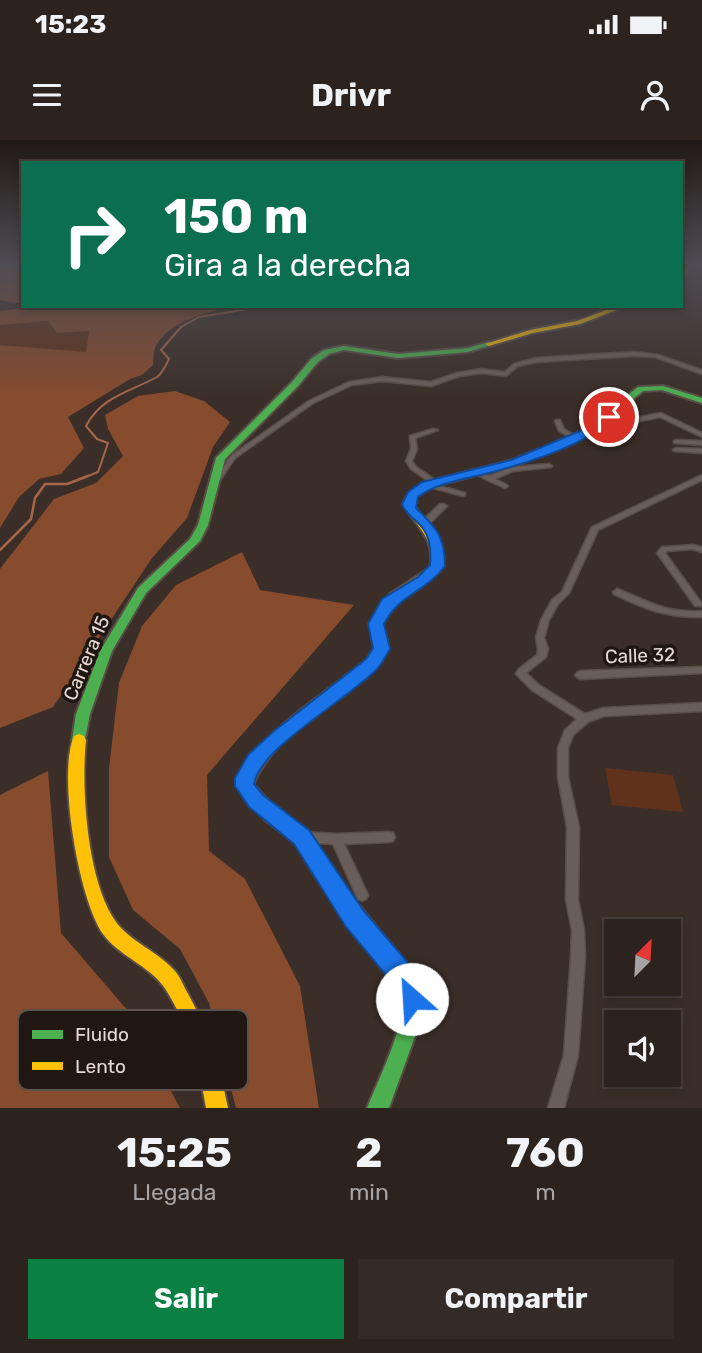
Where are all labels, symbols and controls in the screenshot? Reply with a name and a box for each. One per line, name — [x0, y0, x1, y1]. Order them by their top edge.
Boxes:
text: 15:23 — [35, 9, 106, 40]
icon: menu — [28, 76, 66, 114]
text: Drivr — [311, 76, 391, 114]
icon: person — [636, 76, 674, 114]
text: 150 m — [164, 187, 309, 245]
icon: right — [49, 189, 140, 280]
text: Gira a la derecha — [164, 246, 411, 284]
pin — [579, 387, 639, 447]
icon: arrive — [590, 398, 628, 436]
street label: Carrera 15 — [58, 612, 115, 704]
street label: Calle 32 — [605, 643, 676, 668]
north arrow — [604, 919, 681, 996]
map controls — [604, 919, 681, 1087]
position arrow — [375, 962, 449, 1036]
legend — [18, 1010, 248, 1090]
button: sound — [604, 1010, 681, 1087]
text: Fluido — [75, 1023, 129, 1046]
text: Lento — [75, 1055, 126, 1078]
text: 15:25 — [117, 1128, 232, 1178]
text: 2 — [355, 1128, 383, 1178]
text: 760 — [506, 1128, 585, 1178]
text: Llegada — [132, 1178, 217, 1206]
text: min — [349, 1178, 389, 1206]
text: m — [535, 1178, 556, 1206]
button: Salir — [28, 1259, 344, 1339]
button: Compartir — [358, 1259, 674, 1339]

